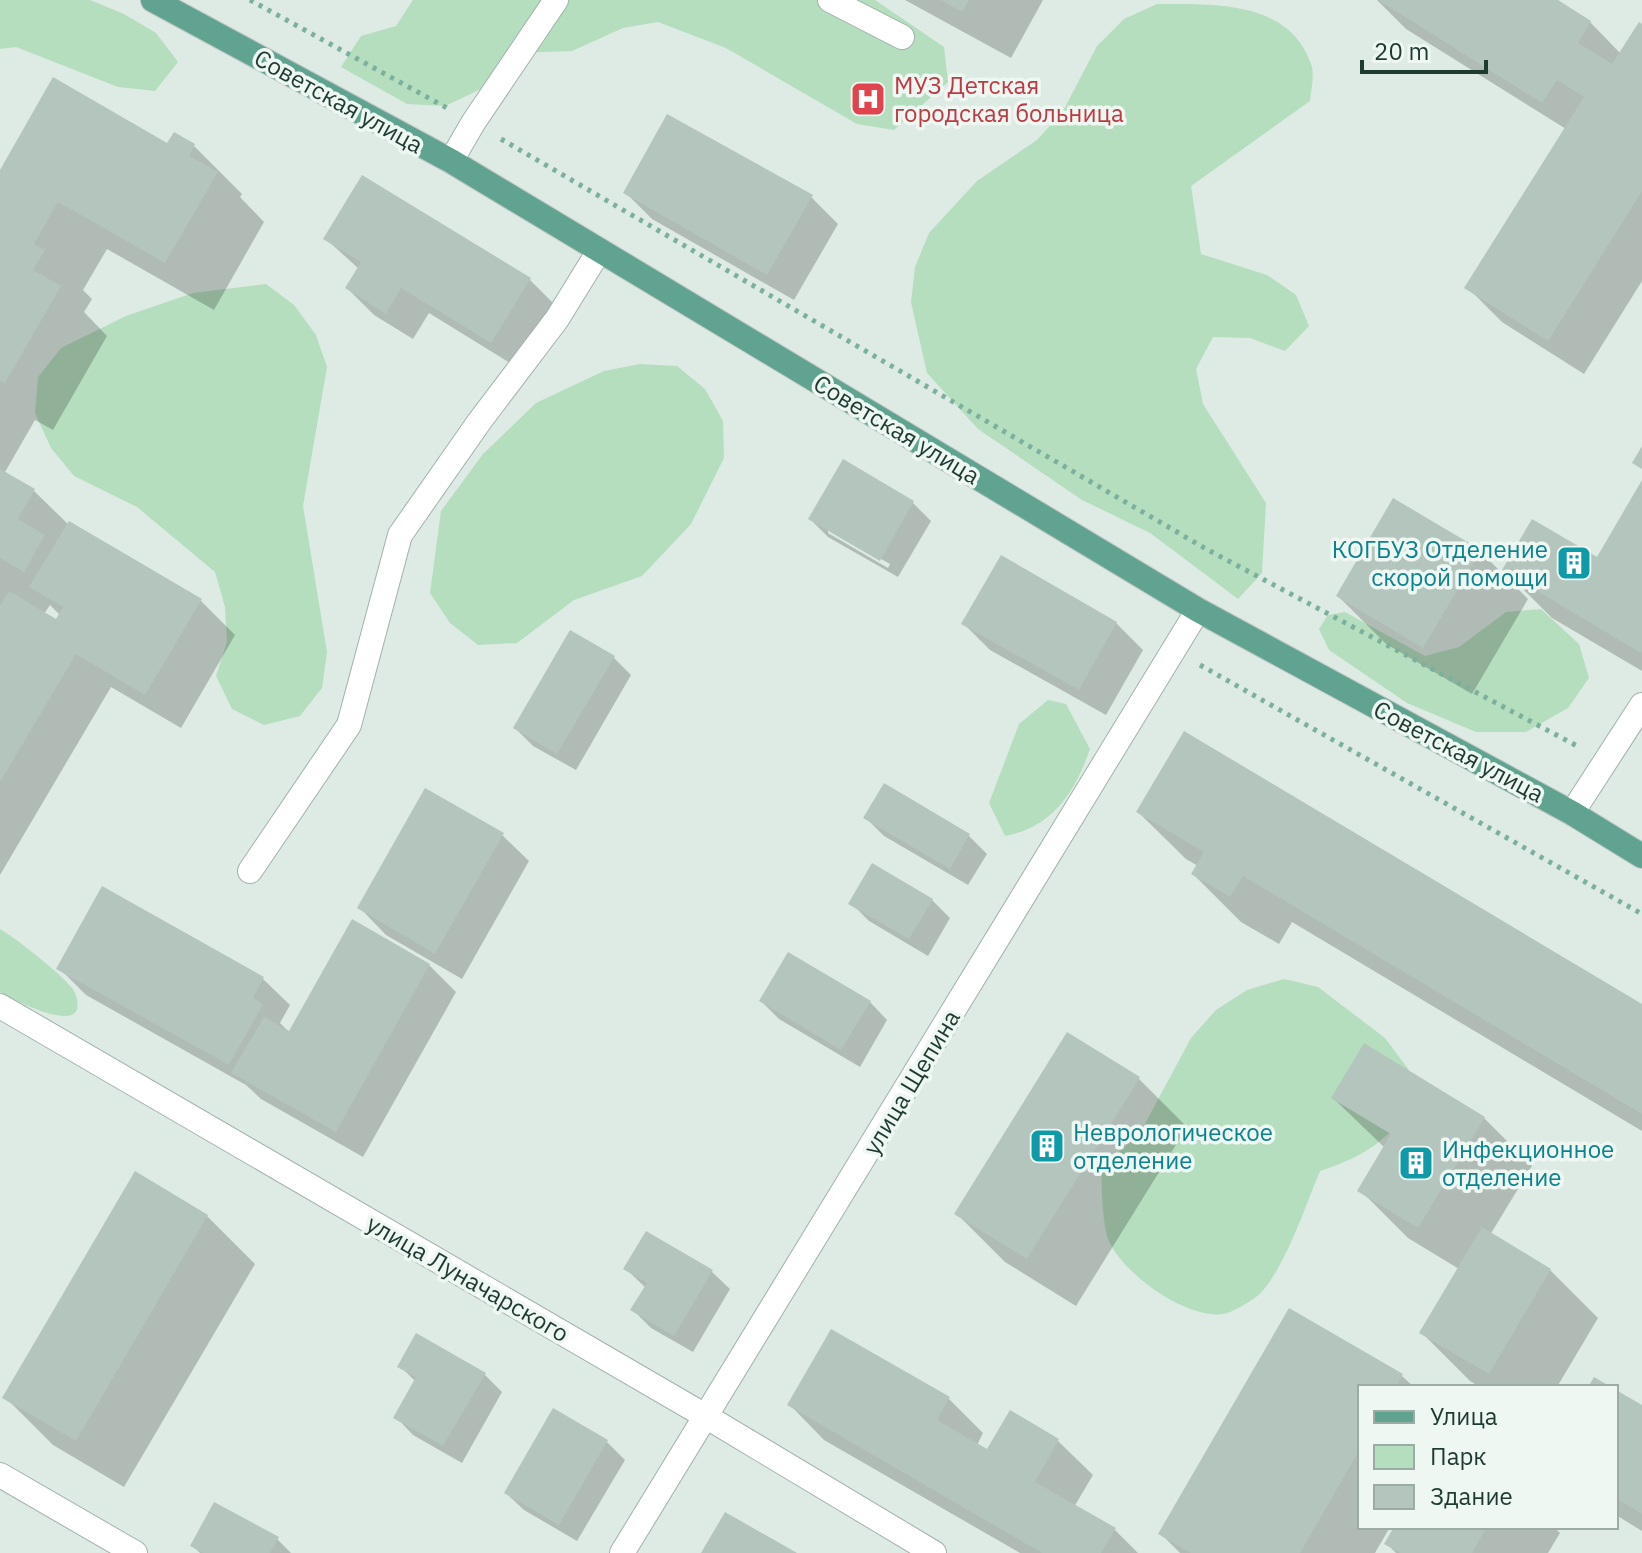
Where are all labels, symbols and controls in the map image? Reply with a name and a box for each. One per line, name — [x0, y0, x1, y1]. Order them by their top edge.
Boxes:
scale bar — [1362, 24, 1486, 74]
text: 20 m — [1374, 35, 1429, 67]
street label: Советская улица — [249, 41, 429, 161]
place label: МУЗ Детская городская больница — [894, 69, 1124, 129]
hospital icon: МУЗ Детская городская больница — [849, 80, 887, 118]
street label: Советская улица — [808, 367, 986, 491]
place label: КОГБУЗ Отделение скорой помощи — [1332, 533, 1548, 593]
building icon: КОГБУЗ Отделение скорой помощи — [1555, 544, 1593, 582]
street label: Советская улица — [1368, 693, 1550, 809]
street label: улица Щепина — [855, 1003, 967, 1160]
place label: Неврологическое отделение — [1073, 1116, 1273, 1176]
building icon: Неврологическое отделение — [1028, 1127, 1066, 1165]
place label: Инфекционное отделение — [1442, 1133, 1614, 1193]
building icon: Инфекционное отделение — [1397, 1144, 1435, 1182]
street label: улица Луначарского — [361, 1207, 575, 1349]
legend — [1358, 1385, 1618, 1529]
text: Улица — [1430, 1400, 1498, 1432]
text: Парк — [1430, 1440, 1487, 1472]
text: Здание — [1430, 1480, 1513, 1512]

